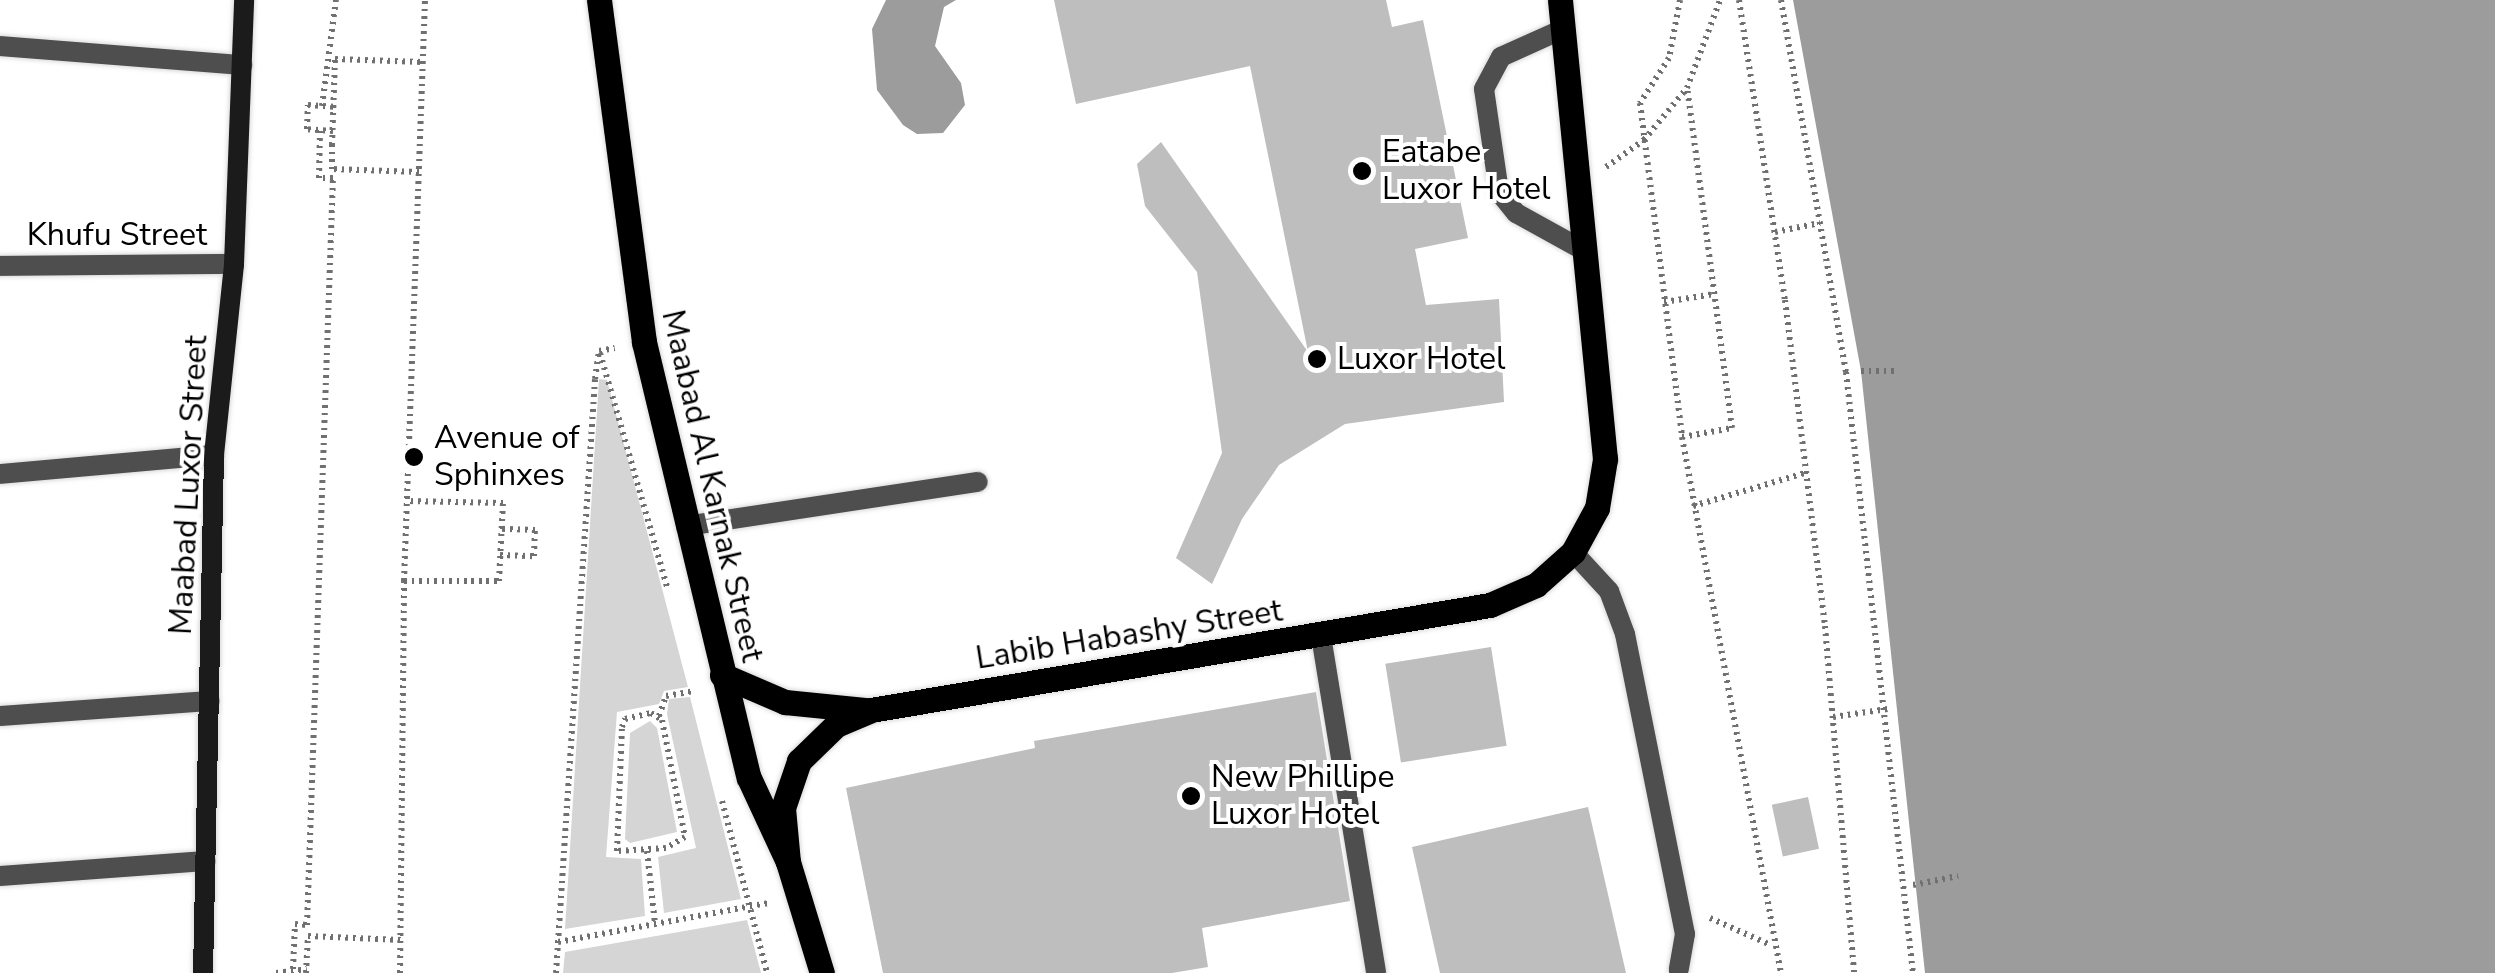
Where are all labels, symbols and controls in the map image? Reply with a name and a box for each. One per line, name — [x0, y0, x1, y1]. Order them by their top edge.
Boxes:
place label: Eatabe Luxor Hotel — [1382, 134, 1550, 209]
marker: Eatabe Luxor Hotel — [1351, 160, 1373, 182]
street label: Khufu Street — [27, 216, 207, 254]
street label: Maabad Al Karnak Street — [653, 306, 771, 666]
street label: Maabad Luxor Street — [162, 334, 216, 636]
place label: Luxor Hotel — [1337, 340, 1505, 378]
marker: Luxor Hotel — [1306, 348, 1328, 370]
place label: Avenue of Sphinxes — [434, 420, 579, 495]
marker: Avenue of Sphinxes — [403, 446, 425, 468]
street label: Labib Habashy Street — [973, 592, 1285, 678]
place label: New Phillipe Luxor Hotel — [1211, 759, 1395, 834]
marker: New Phillipe Luxor Hotel — [1180, 785, 1202, 807]

